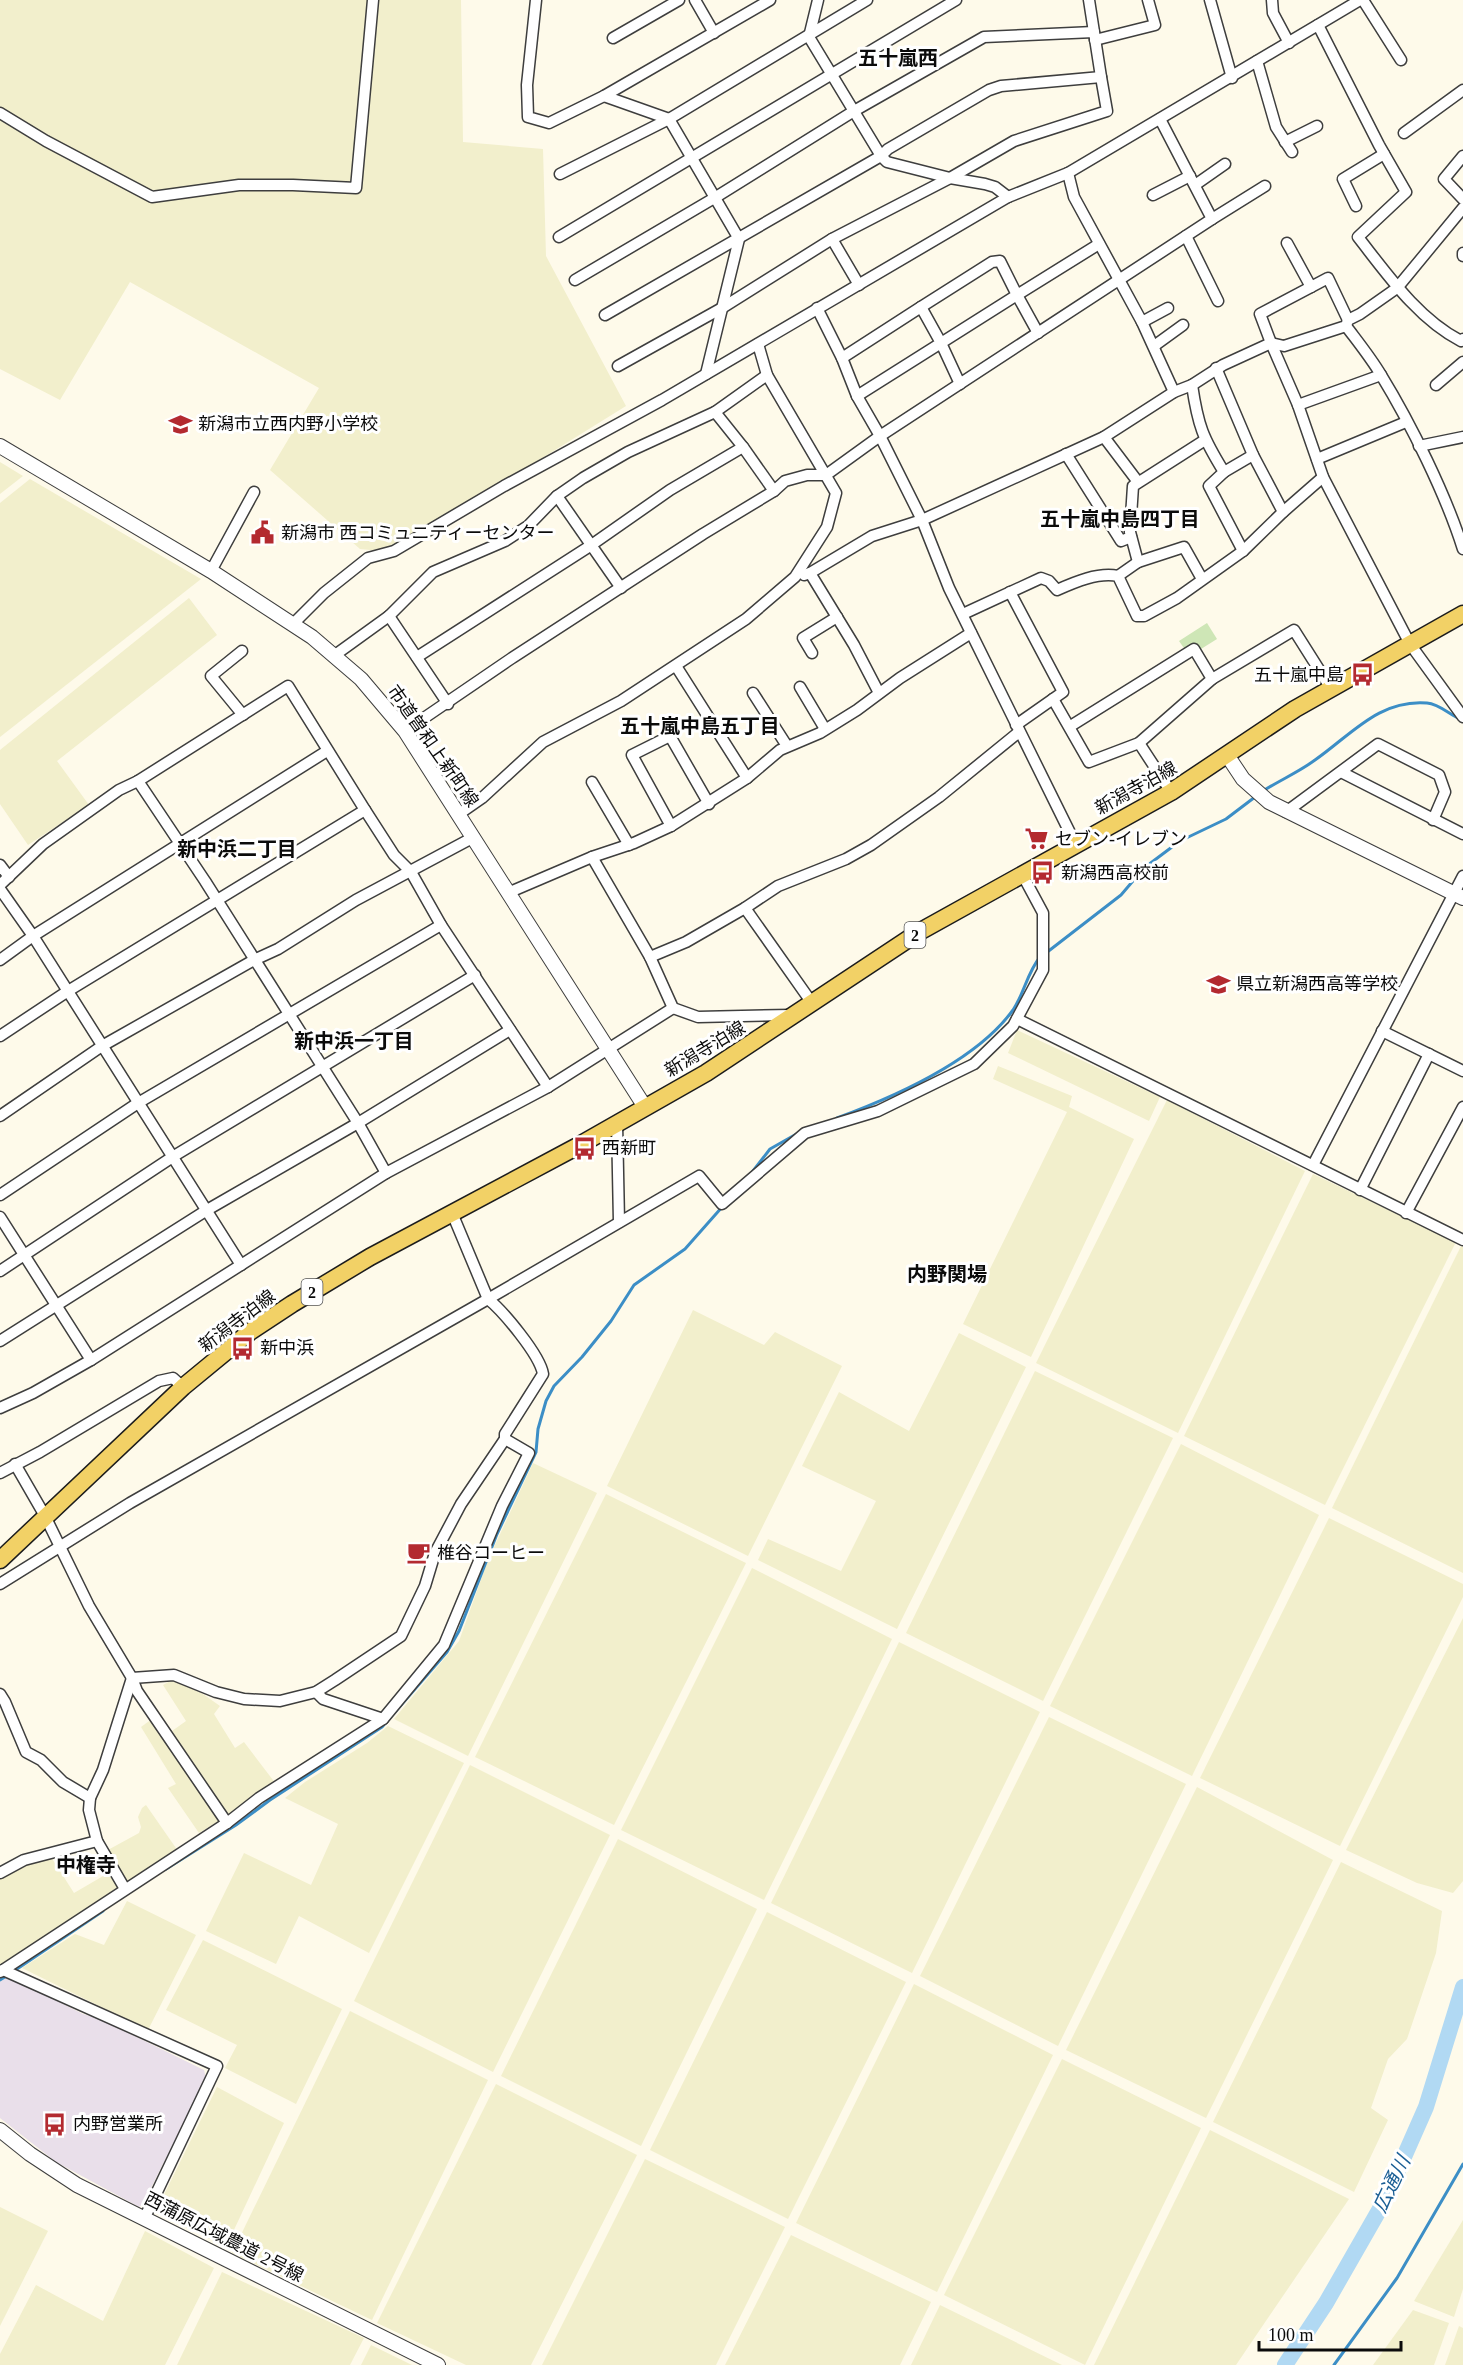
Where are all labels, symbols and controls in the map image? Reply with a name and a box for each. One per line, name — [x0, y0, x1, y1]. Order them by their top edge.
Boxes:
district label: 五十嵐西 — [858, 47, 938, 69]
school or university icon: 新潟市立西内野小学校 — [167, 411, 193, 437]
place label: 新潟市立西内野小学校 — [198, 414, 378, 434]
district label: 五十嵐中島四丁目 — [1040, 508, 1200, 530]
public building icon: 新潟市 西コミュニティーセンター — [250, 520, 276, 546]
place label: 新潟市 西コミュニティーセンター — [281, 523, 554, 543]
bus stop icon: 五十嵐中島 — [1349, 662, 1375, 688]
place label: 五十嵐中島 — [1254, 665, 1344, 685]
street label: 市道曽和上新町線 — [384, 681, 482, 811]
district label: 五十嵐中島五丁目 — [620, 715, 780, 737]
street label: 新潟寺泊線 — [1092, 757, 1180, 819]
supermarket icon: セブン-イレブン — [1024, 826, 1050, 852]
place label: セブン-イレブン — [1055, 829, 1187, 849]
district label: 新中浜二丁目 — [177, 838, 297, 860]
bus stop icon: 新潟西高校前 — [1030, 860, 1056, 886]
place label: 新潟西高校前 — [1061, 863, 1169, 883]
road number: 2 — [904, 922, 926, 948]
school or university icon: 県立新潟西高等学校 — [1205, 971, 1231, 997]
place label: 県立新潟西高等学校 — [1236, 974, 1398, 994]
street label: 新潟寺泊線 — [661, 1017, 749, 1081]
district label: 新中浜一丁目 — [294, 1030, 414, 1052]
bus stop icon: 西新町 — [571, 1135, 597, 1161]
place label: 西新町 — [602, 1138, 656, 1158]
district label: 内野関場 — [907, 1263, 987, 1285]
road number: 2 — [302, 1279, 322, 1305]
street label: 新潟寺泊線 — [195, 1286, 279, 1356]
bus stop icon: 新中浜 — [229, 1335, 255, 1361]
place label: 新中浜 — [260, 1338, 314, 1358]
cafe icon: 椎谷コーヒー — [406, 1540, 432, 1566]
place label: 椎谷コーヒー — [437, 1543, 545, 1563]
district label: 中権寺 — [56, 1854, 116, 1876]
bus stop icon: 内野営業所 — [42, 2111, 68, 2137]
place label: 内野営業所 — [73, 2114, 163, 2134]
water label: 広通川 — [1368, 2150, 1415, 2216]
street label: 西蒲原広域農道 2号線 — [141, 2188, 307, 2286]
scale bar — [1259, 2314, 1402, 2352]
text: 100 m — [1268, 2325, 1314, 2345]

